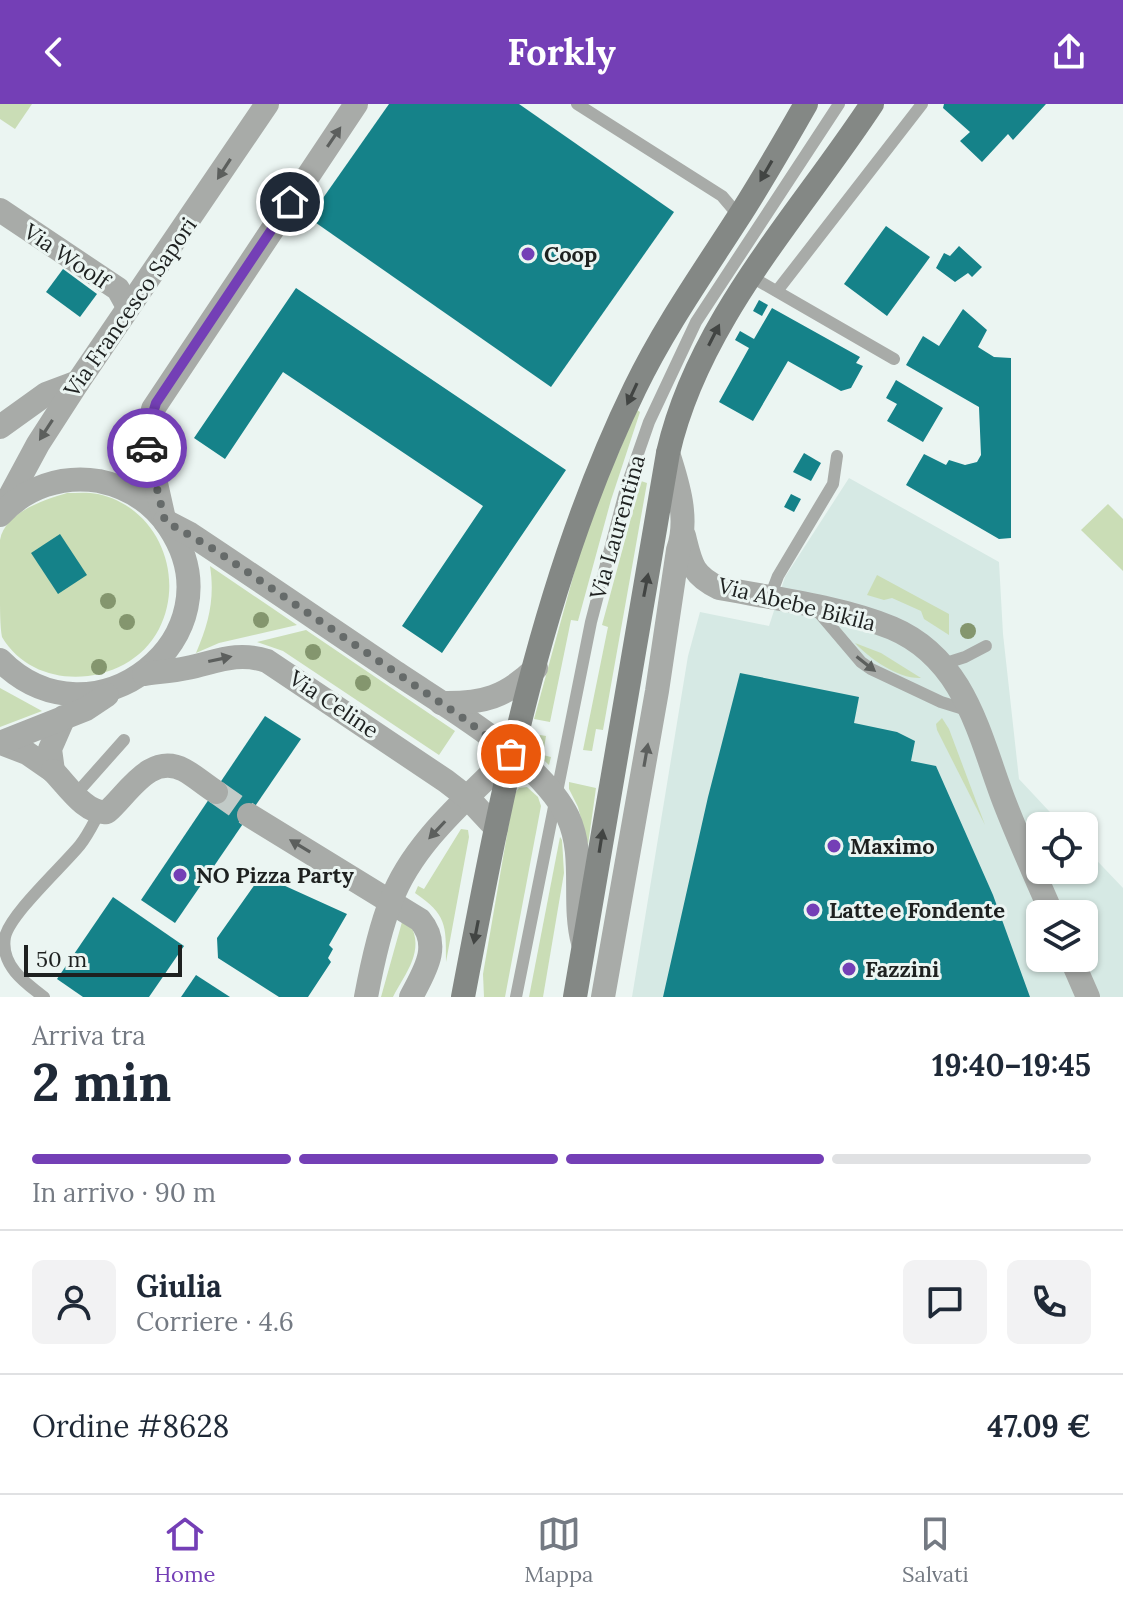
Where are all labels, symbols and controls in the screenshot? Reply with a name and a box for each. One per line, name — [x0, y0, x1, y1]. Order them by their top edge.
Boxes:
text: Forkly — [507, 29, 616, 75]
icon: back — [32, 30, 76, 74]
icon: share — [1047, 30, 1091, 74]
one-way arrow — [326, 126, 340, 148]
one-way arrow — [217, 158, 232, 180]
one-way arrow — [759, 160, 773, 182]
pin — [256, 168, 324, 236]
icon: home — [268, 180, 312, 224]
street label: Via Francesco Sapori — [57, 212, 202, 403]
street label: Via Woolf — [18, 217, 117, 296]
place label: Coop — [544, 240, 597, 268]
marker: Coop — [519, 245, 537, 263]
one-way arrow — [707, 324, 721, 347]
one-way arrow — [625, 382, 639, 405]
courier — [107, 408, 187, 488]
one-way arrow — [39, 420, 54, 441]
icon: car — [125, 426, 169, 470]
street label: Via Laurentina — [583, 452, 651, 603]
street label: Via Abebe Bikila — [714, 571, 879, 637]
one-way arrow — [641, 572, 653, 597]
one-way arrow — [208, 652, 233, 665]
one-way arrow — [856, 655, 876, 671]
street label: Via Celine — [283, 663, 384, 744]
pin — [477, 720, 545, 788]
icon: bag — [489, 732, 533, 776]
one-way arrow — [640, 742, 652, 767]
map controls — [1026, 812, 1098, 972]
button: locate — [1026, 812, 1098, 884]
one-way arrow — [429, 820, 447, 839]
one-way arrow — [595, 828, 607, 853]
place label: Maximo — [850, 832, 935, 860]
marker: Maximo — [825, 837, 843, 855]
one-way arrow — [289, 839, 311, 853]
place label: NO Pizza Party — [196, 861, 355, 889]
marker: NO Pizza Party — [171, 866, 189, 884]
place label: Latte e Fondente — [829, 896, 1005, 924]
button: layers — [1026, 900, 1098, 972]
marker: Latte e Fondente — [804, 901, 822, 919]
one-way arrow — [469, 920, 481, 945]
scale bar — [24, 941, 182, 977]
text: 50 m — [36, 945, 87, 973]
place label: Fazzini — [865, 955, 939, 983]
marker: Fazzini — [840, 960, 858, 978]
text: Arriva tra — [32, 1019, 146, 1052]
text: 19:40–19:45 — [932, 1046, 1091, 1084]
text: 2 min — [32, 1049, 171, 1115]
text: In arrivo · 90 m — [32, 1176, 216, 1209]
button: person — [32, 1260, 116, 1344]
button: chat — [903, 1260, 987, 1344]
button: phone — [1007, 1260, 1091, 1344]
text: Giulia — [136, 1267, 222, 1305]
text: Corriere · 4.6 — [136, 1305, 294, 1338]
text: Ordine #8628 — [32, 1407, 229, 1445]
text: 47.09 € — [987, 1407, 1091, 1445]
tab: Home — [154, 1512, 216, 1588]
tab: Mappa — [524, 1512, 593, 1588]
tab: Salvati — [902, 1512, 969, 1588]

